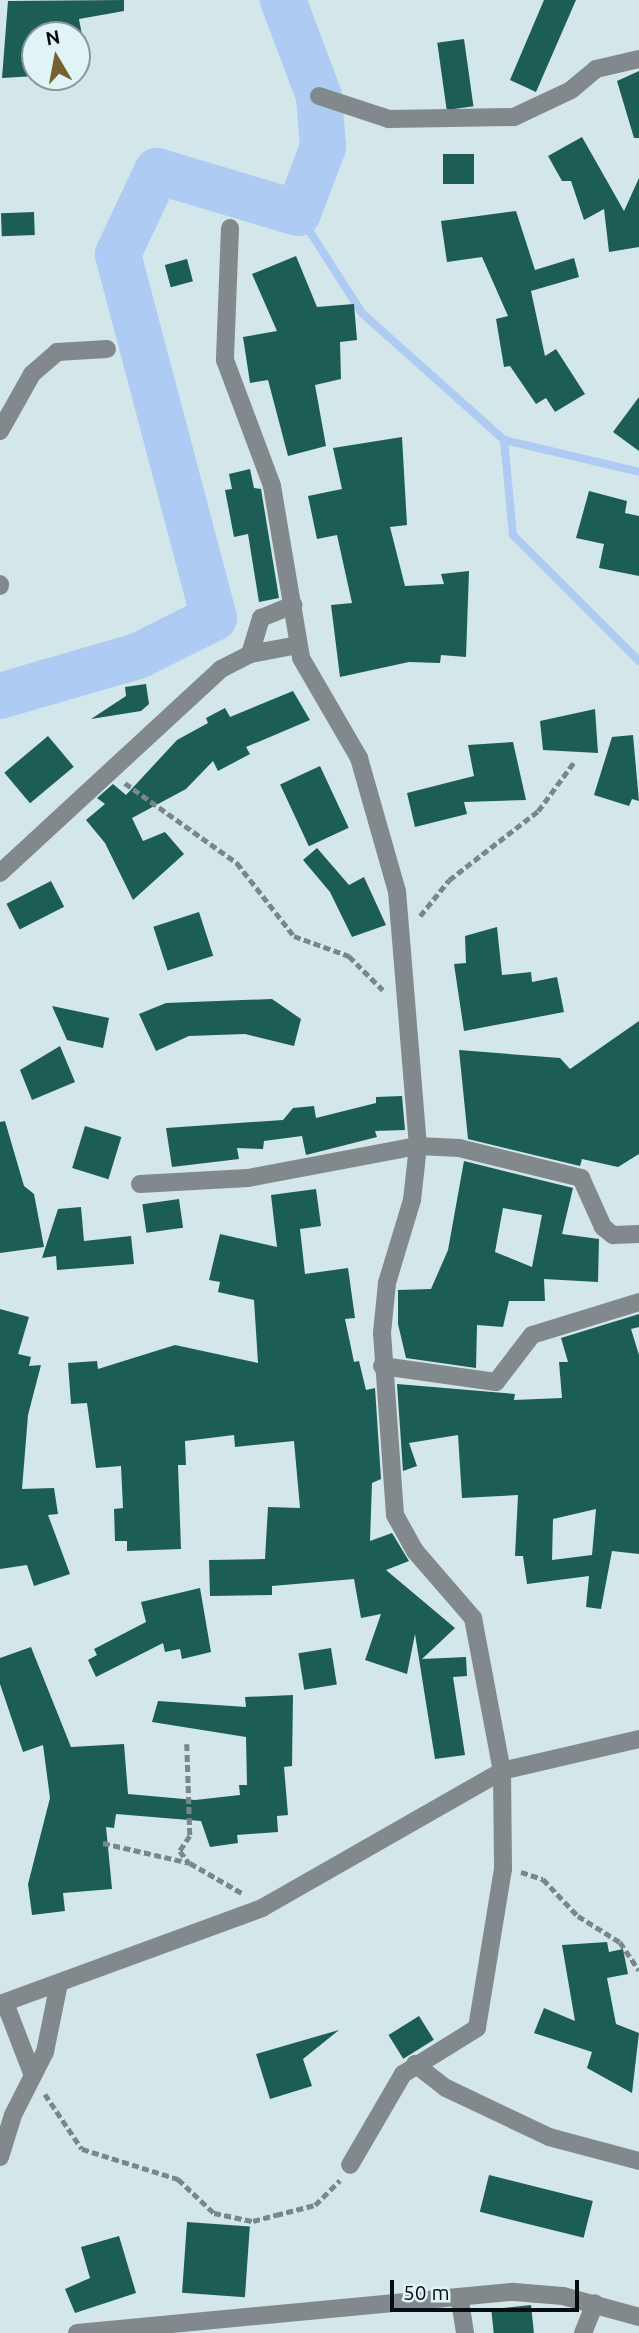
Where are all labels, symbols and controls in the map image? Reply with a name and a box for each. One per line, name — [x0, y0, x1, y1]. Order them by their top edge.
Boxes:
north arrow — [21, 21, 91, 91]
text: N — [44, 25, 62, 49]
scale bar — [394, 2266, 583, 2310]
text: 50 m — [403, 2280, 450, 2304]

